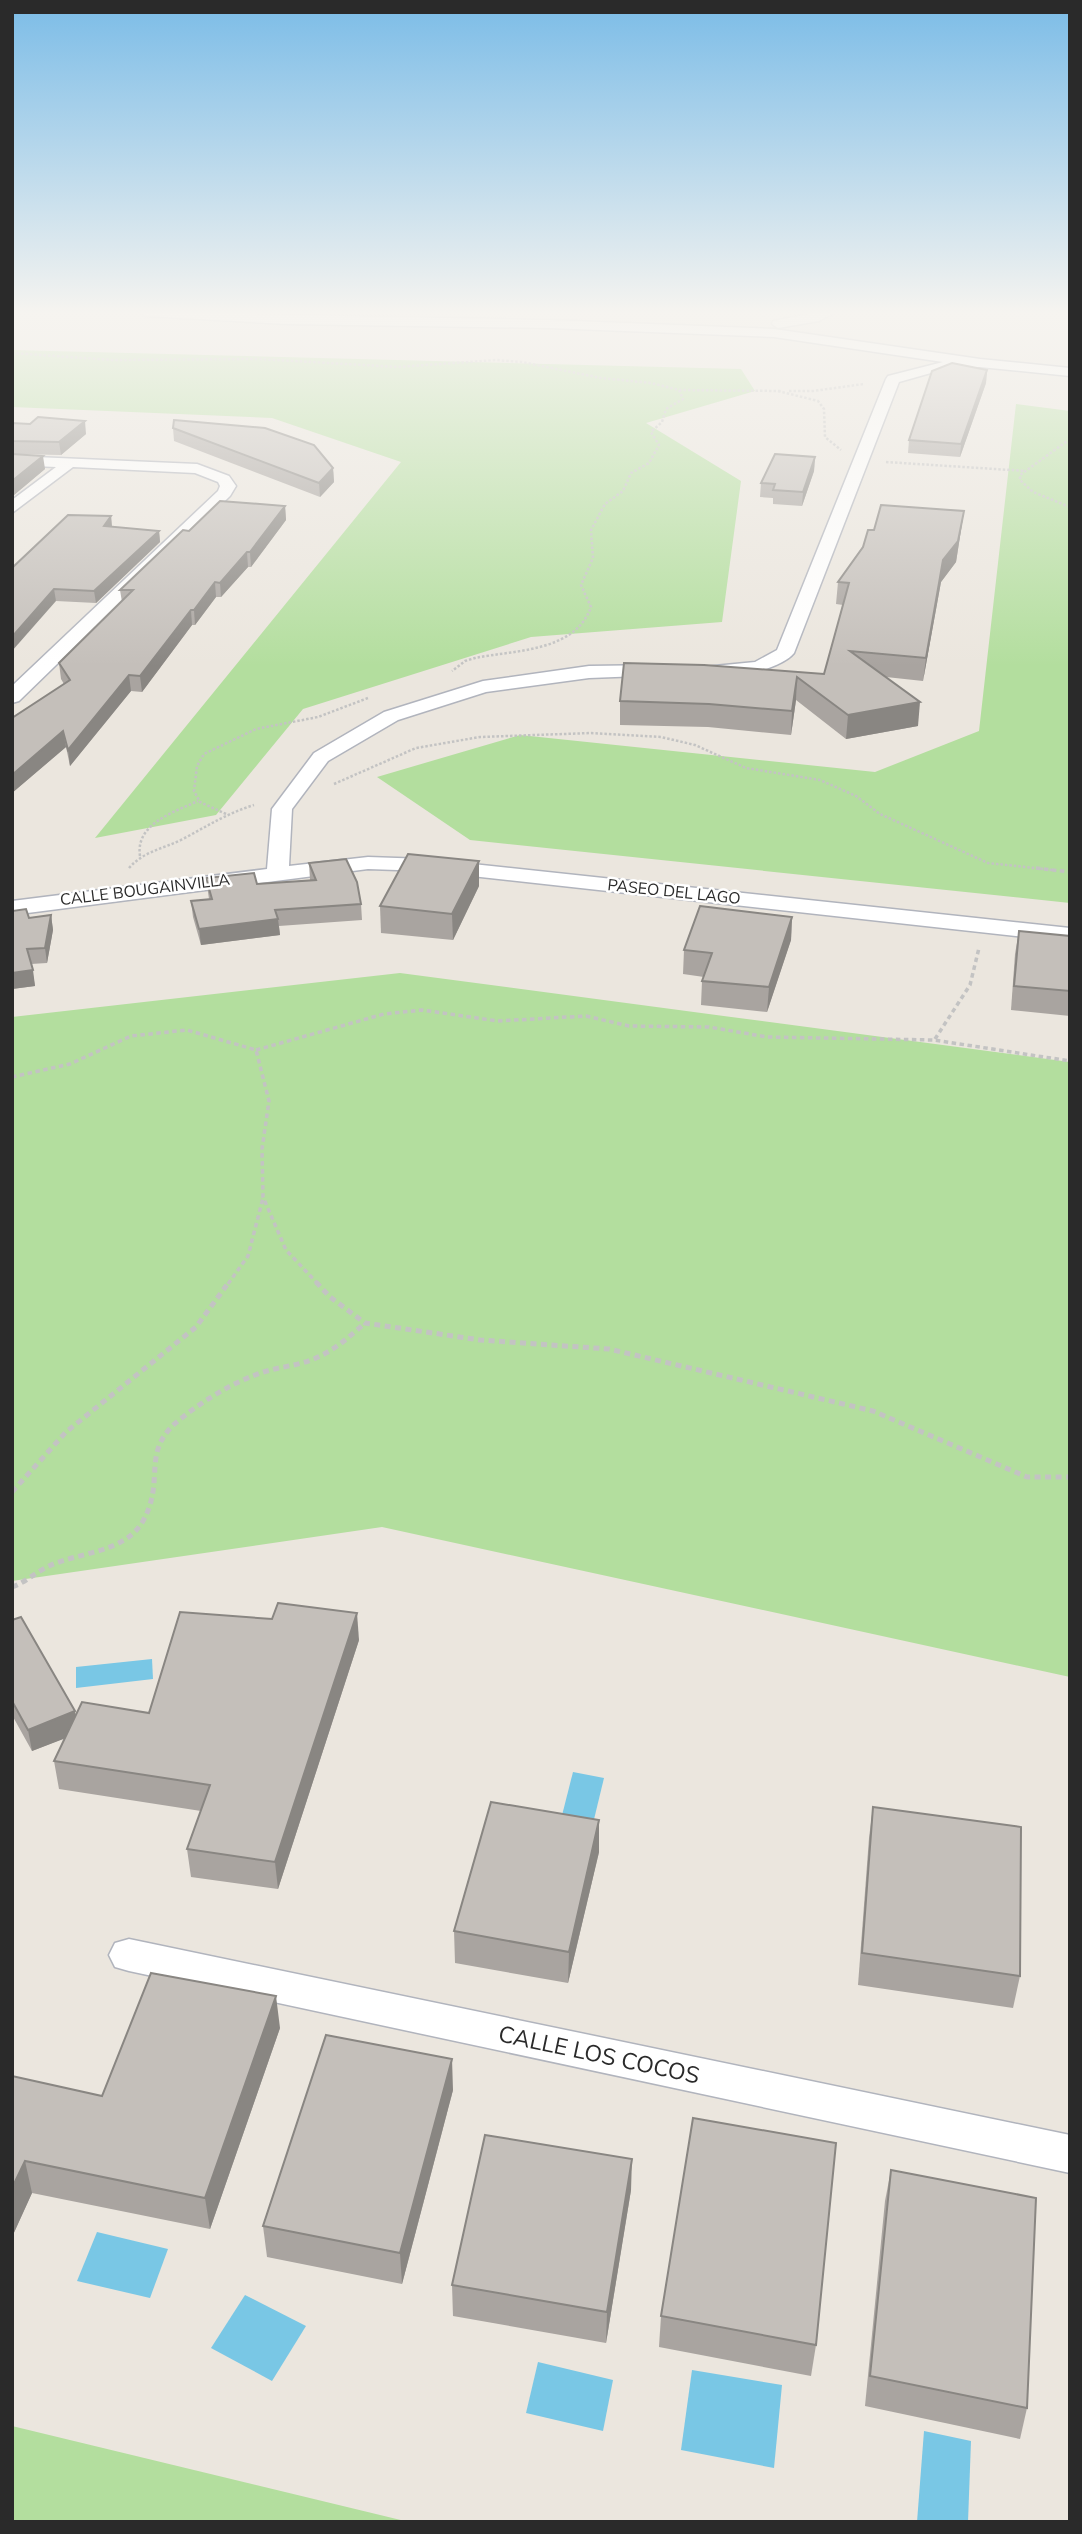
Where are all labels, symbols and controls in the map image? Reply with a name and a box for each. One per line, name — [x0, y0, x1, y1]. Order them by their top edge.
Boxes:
street label: CALLE BOUGAINVILLA — [59, 869, 231, 911]
street label: PASEO DEL LAGO — [606, 874, 742, 910]
street label: CALLE LOS COCOS — [496, 2019, 702, 2091]

